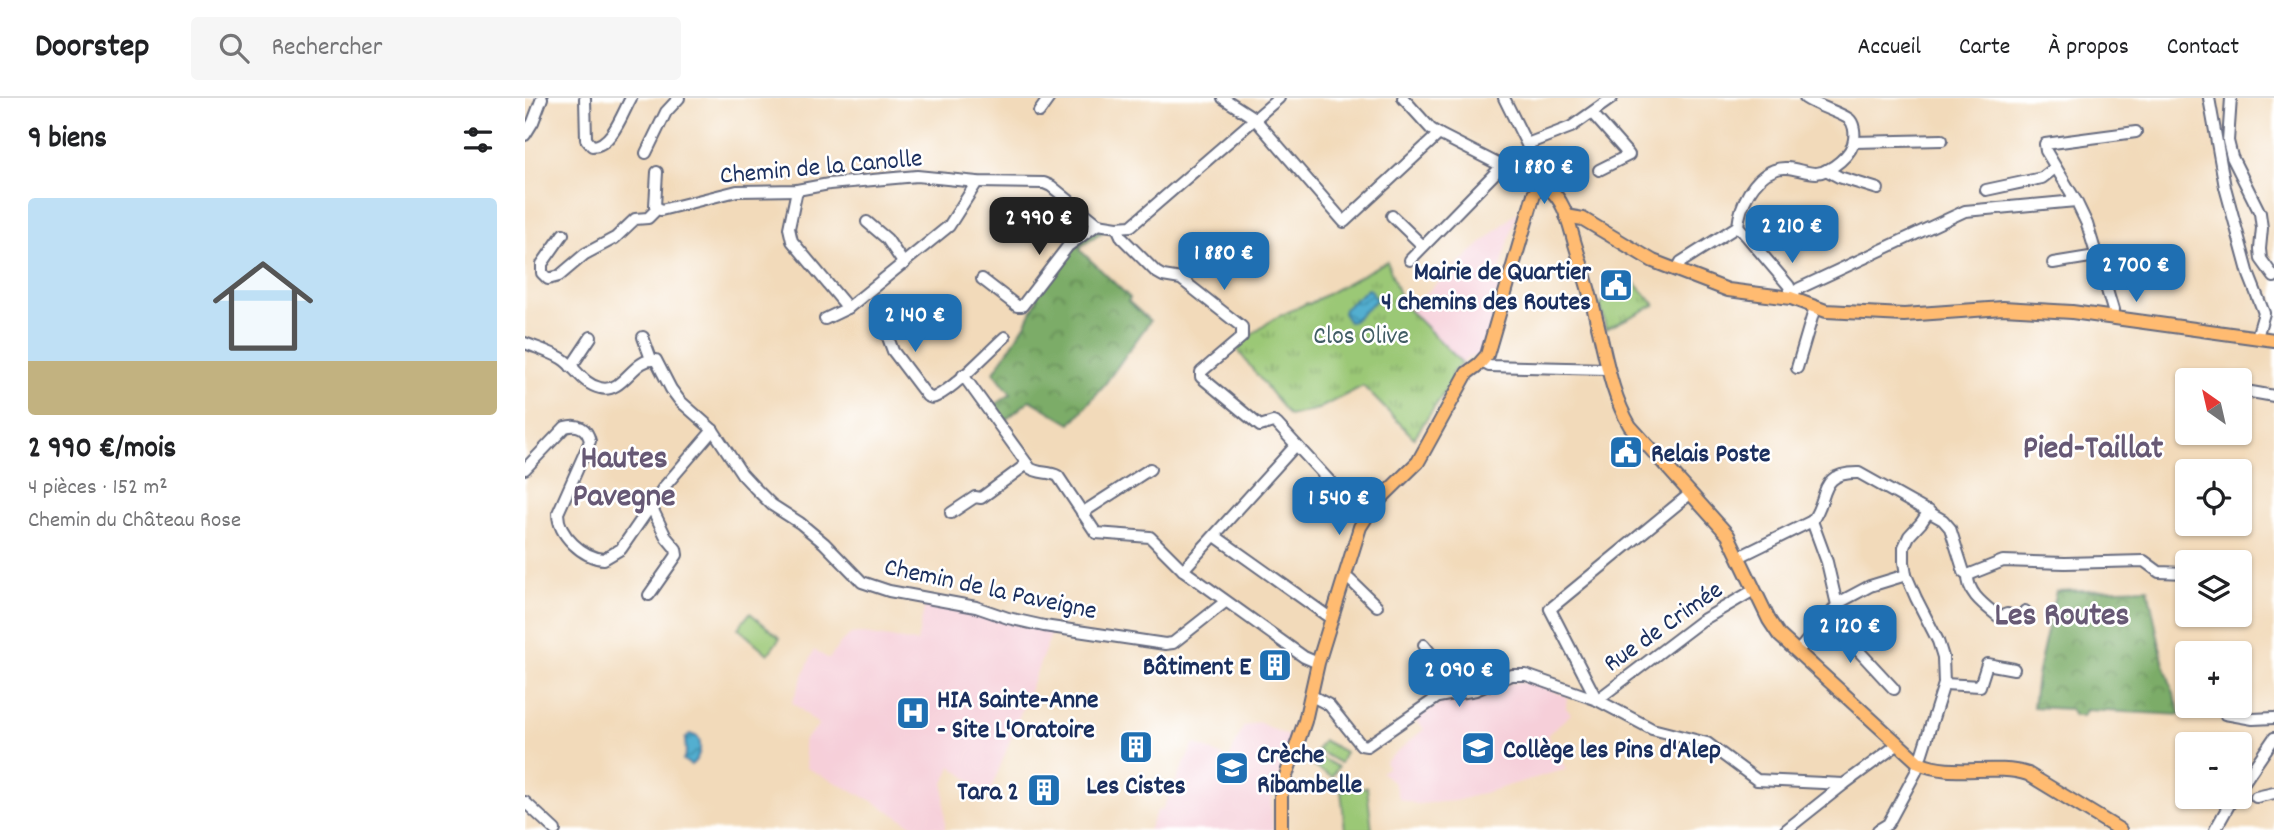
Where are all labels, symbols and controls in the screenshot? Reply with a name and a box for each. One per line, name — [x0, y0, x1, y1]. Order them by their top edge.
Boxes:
search box — [191, 17, 681, 80]
text: Doorstep — [35, 25, 149, 72]
icon: search — [215, 29, 253, 67]
text: Rechercher — [271, 30, 382, 67]
text: Accueil — [1857, 31, 1921, 65]
text: Carte — [1959, 31, 2010, 65]
text: À propos — [2048, 31, 2129, 65]
text: Contact — [2167, 31, 2239, 65]
text: 9 biens — [28, 119, 107, 162]
icon: filters — [459, 121, 497, 159]
street label: Chemin de la Canolle — [719, 141, 924, 196]
pin: 1 880 € — [1479, 146, 1609, 206]
text: 1 880 € — [1514, 152, 1574, 185]
pin: 2 990 € — [974, 198, 1104, 257]
text: 2 990 € — [1005, 203, 1073, 236]
pin: 2 210 € — [1727, 206, 1857, 265]
text: 2 210 € — [1761, 211, 1823, 244]
pin: 1 880 € — [1159, 232, 1289, 292]
text: 1 880 € — [1194, 238, 1254, 271]
icon: home — [200, 243, 326, 369]
pin: 2 700 € — [2071, 244, 2201, 304]
text: 2 700 € — [2102, 250, 2170, 283]
place label: Mairie de Quartier 4 chemins des Routes — [1381, 255, 1591, 322]
public building icon: Mairie de Quartier 4 chemins des Routes — [1597, 266, 1635, 304]
pin: 2 140 € — [850, 294, 980, 354]
text: 2 140 € — [885, 300, 945, 333]
park label: Clos Olive — [1313, 319, 1409, 356]
north arrow — [2175, 368, 2252, 444]
map controls — [2175, 368, 2252, 809]
district label: Pied-Taillat — [2023, 427, 2164, 474]
text: 2 990 €/mois — [28, 429, 176, 472]
public building icon: Relais Poste — [1607, 433, 1645, 471]
district label: Hautes Pavegne — [573, 437, 675, 522]
place label: Relais Poste — [1651, 437, 1771, 474]
button: locate — [2175, 459, 2252, 536]
text: 4 pièces · 152 m² — [28, 472, 168, 505]
pin: 1 540 € — [1274, 478, 1404, 537]
text: 1 540 € — [1308, 483, 1370, 516]
text: Chemin du Château Rose — [28, 505, 241, 538]
street label: Chemin de la Paveigne — [880, 550, 1100, 631]
button: layers — [2175, 550, 2252, 627]
street label: Rue de Crimée — [1597, 573, 1731, 683]
district label: Les Routes — [1994, 594, 2130, 641]
pin: 2 120 € — [1785, 606, 1915, 665]
text: 2 120 € — [1819, 611, 1881, 644]
button: + — [2175, 641, 2252, 718]
building icon: Bâtiment E — [1256, 646, 1294, 684]
place label: Bâtiment E — [1143, 650, 1251, 687]
pin: 2 090 € — [1394, 650, 1524, 709]
text: 2 090 € — [1424, 655, 1494, 688]
place label: HIA Sainte-Anne - Site L'Oratoire — [937, 683, 1099, 750]
hospital icon: HIA Sainte-Anne - Site L'Oratoire — [894, 694, 932, 732]
building icon: Les Cistes — [1117, 728, 1155, 766]
school or university icon: Collège les Pins d'Alep — [1459, 729, 1497, 767]
button: − — [2175, 732, 2252, 809]
place label: Collège les Pins d'Alep — [1503, 733, 1721, 770]
place label: Crèche Ribambelle — [1257, 738, 1362, 805]
school or university icon: Crèche Ribambelle — [1213, 749, 1251, 787]
place label: Les Cistes — [1086, 769, 1186, 806]
building icon: Tara 2 — [1025, 771, 1063, 809]
place label: Tara 2 — [957, 775, 1019, 812]

